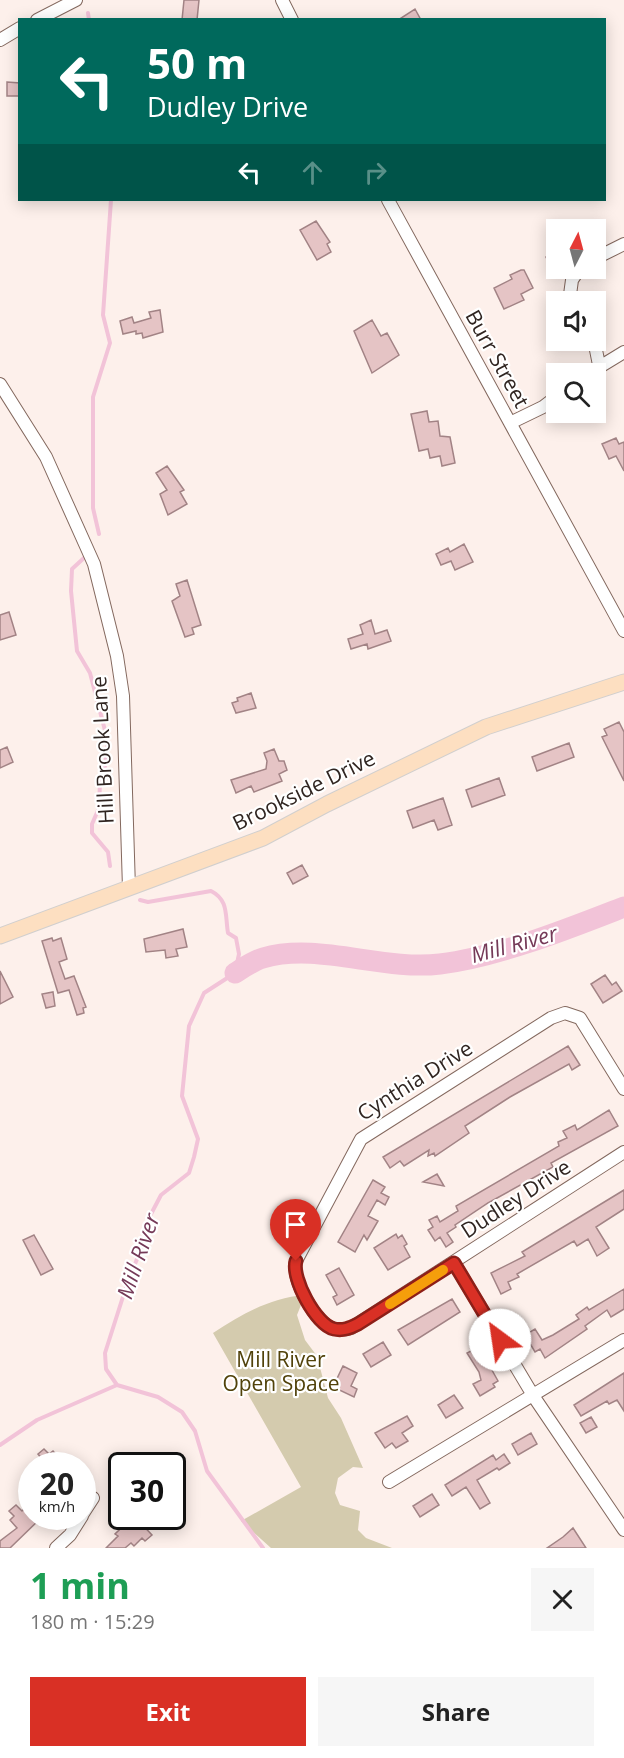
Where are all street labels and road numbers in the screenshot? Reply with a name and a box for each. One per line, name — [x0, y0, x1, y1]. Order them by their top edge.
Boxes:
street label: Burr Street — [460, 305, 536, 412]
street label: Hill Brook Lane — [84, 675, 120, 825]
street label: Brookside Drive — [228, 743, 379, 837]
street label: Cynthia Drive — [352, 1034, 477, 1127]
street label: Dudley Drive — [455, 1152, 576, 1244]

